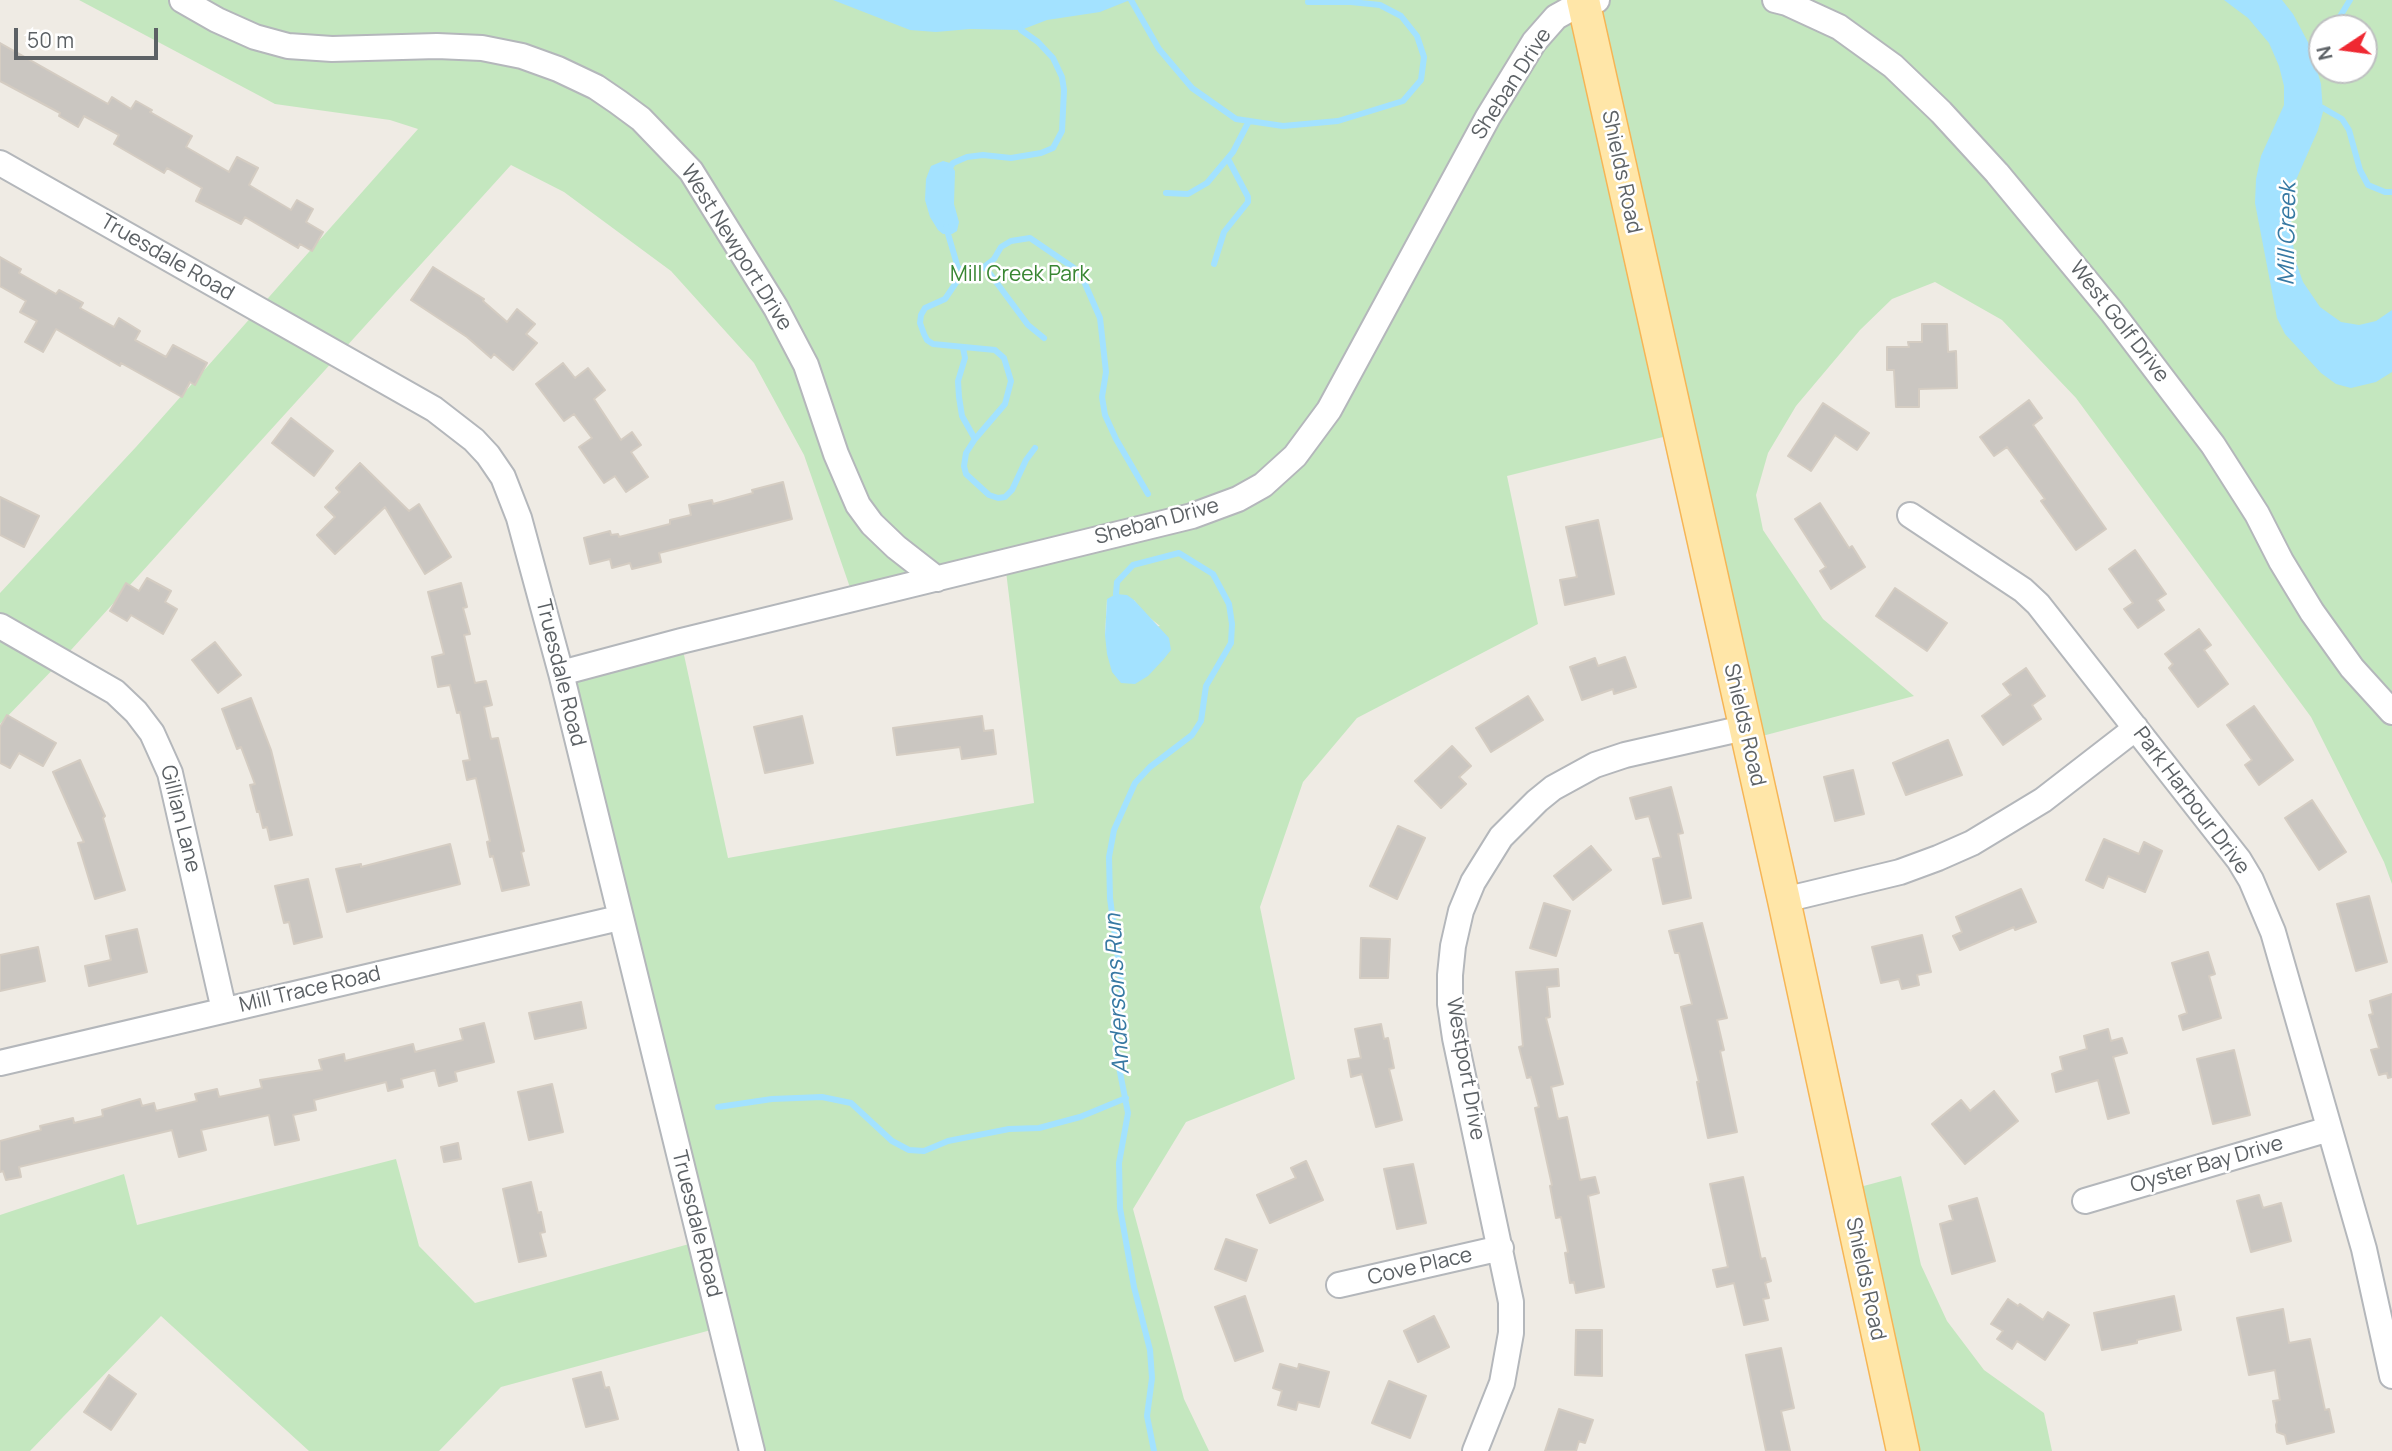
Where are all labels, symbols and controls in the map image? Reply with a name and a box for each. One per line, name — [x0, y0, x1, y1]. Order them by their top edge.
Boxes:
scale bar — [18, 14, 161, 58]
north arrow — [2308, 14, 2378, 84]
street label: Sheban Drive — [1467, 24, 1557, 144]
text: 50 m — [27, 26, 74, 54]
text: N — [2310, 44, 2339, 63]
street label: Shields Road — [1596, 108, 1646, 236]
street label: West Newport Drive — [675, 160, 797, 336]
water label: Mill Creek — [2273, 182, 2303, 286]
street label: Truesdale Road — [96, 210, 238, 306]
street label: West Golf Drive — [2064, 256, 2174, 388]
park label: Mill Creek Park — [950, 262, 1090, 288]
street label: Sheban Drive — [1092, 493, 1222, 551]
street label: Truesdale Road — [530, 597, 590, 749]
street label: Shields Road — [1718, 661, 1770, 789]
street label: Park Harbour Drive — [2127, 722, 2255, 880]
street label: Gillian Lane — [154, 763, 206, 875]
water label: Andersons Run — [1100, 913, 1136, 1075]
street label: Mill Trace Road — [237, 961, 383, 1019]
street label: Westport Drive — [1440, 996, 1490, 1142]
street label: Oyster Bay Drive — [2128, 1131, 2286, 1199]
street label: Truesdale Road — [666, 1148, 726, 1300]
street label: Shields Road — [1840, 1215, 1890, 1343]
street label: Cove Place — [1365, 1243, 1475, 1291]

